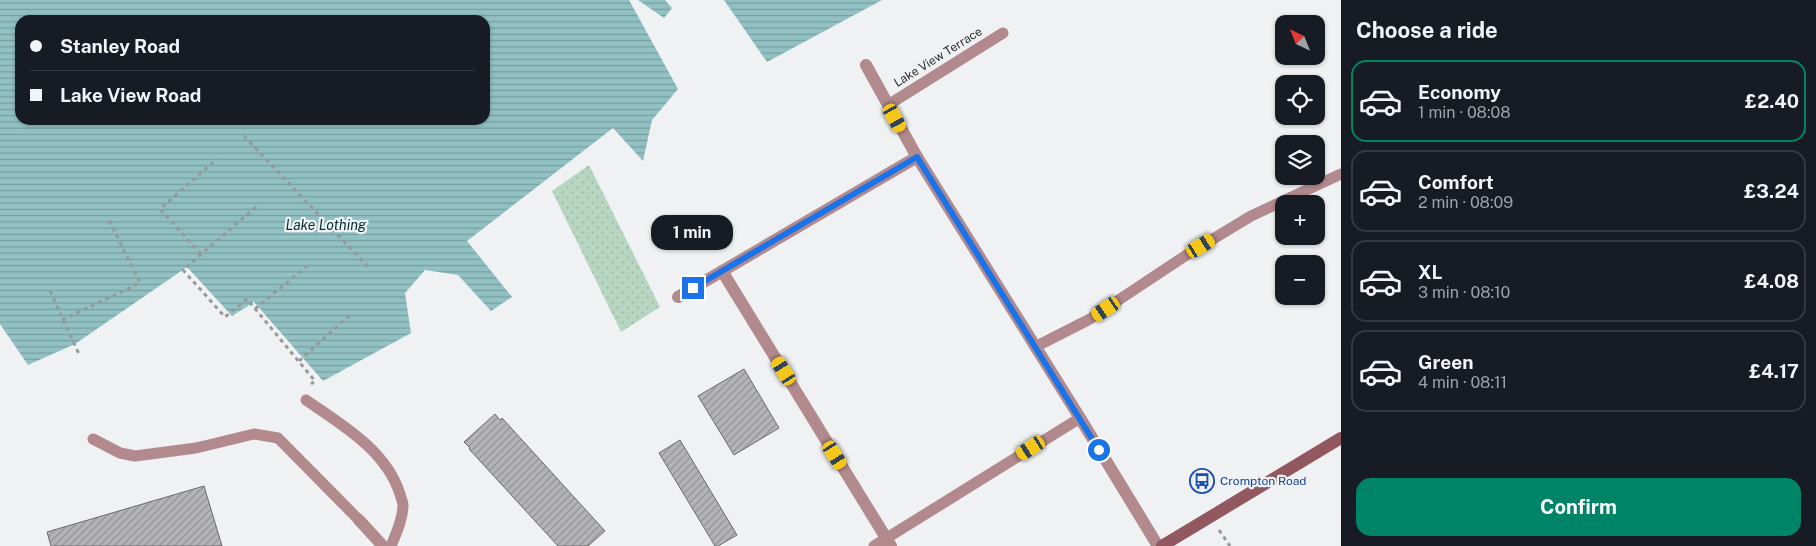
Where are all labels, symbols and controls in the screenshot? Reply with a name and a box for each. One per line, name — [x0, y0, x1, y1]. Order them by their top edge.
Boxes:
north arrow — [1275, 15, 1325, 65]
map controls — [1275, 15, 1325, 305]
text: Choose a ride — [1356, 17, 1498, 43]
street label: Lake View Terrace — [891, 24, 985, 90]
text: Stanley Road — [60, 35, 180, 57]
button: locate — [1275, 75, 1325, 125]
icon: car — [1358, 79, 1403, 124]
text: Economy — [1418, 81, 1501, 103]
text: Lake View Road — [60, 84, 201, 106]
text: £2.40 — [1745, 90, 1799, 112]
car — [881, 101, 908, 135]
text: 1 min · 08:08 — [1418, 103, 1511, 122]
button: layers — [1275, 135, 1325, 185]
icon: car — [1358, 169, 1403, 214]
text: Comfort — [1418, 171, 1494, 193]
text: £3.24 — [1744, 180, 1799, 202]
text: 2 min · 08:09 — [1418, 193, 1513, 212]
button: + — [1275, 195, 1325, 245]
callout: 1 min — [652, 216, 734, 250]
water label: Lake Lothing — [286, 217, 367, 233]
text: 1 min — [673, 223, 711, 242]
car — [1184, 232, 1217, 260]
button: − — [1275, 255, 1325, 305]
icon: car — [1358, 259, 1403, 304]
text: XL — [1418, 261, 1443, 283]
text: £4.08 — [1744, 270, 1799, 292]
route end — [682, 277, 704, 299]
text: 3 min · 08:10 — [1418, 283, 1510, 302]
car — [1089, 294, 1122, 324]
icon: car — [1358, 349, 1403, 394]
text: Green — [1418, 351, 1473, 373]
car — [769, 354, 798, 388]
text: £4.17 — [1749, 360, 1799, 382]
text: 4 min · 08:11 — [1418, 373, 1507, 392]
car — [1014, 434, 1047, 462]
car — [820, 438, 849, 472]
route start — [1088, 439, 1110, 461]
bus stop icon: Crompton Road — [1189, 468, 1215, 494]
place label: Crompton Road — [1220, 474, 1306, 488]
button: Confirm — [1356, 478, 1801, 536]

